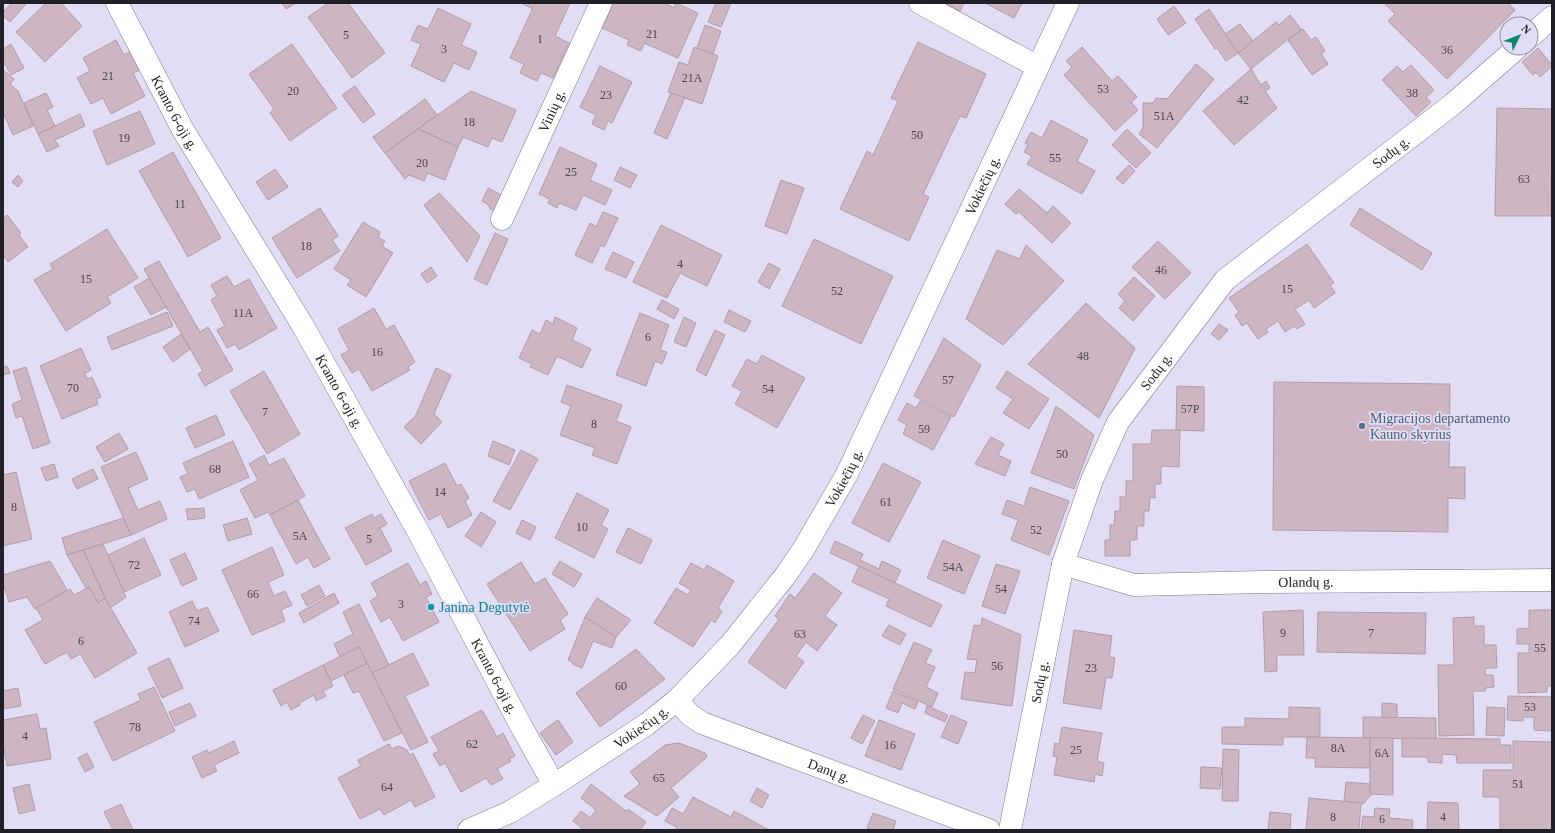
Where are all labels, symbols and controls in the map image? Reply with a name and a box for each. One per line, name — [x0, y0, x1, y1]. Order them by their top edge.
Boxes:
north arrow — [1499, 16, 1539, 56]
text: N — [1519, 22, 1533, 36]
house number: 21 — [646, 27, 658, 41]
house number: 5 — [343, 28, 349, 42]
house number: 1 — [537, 32, 543, 46]
house number: 3 — [441, 42, 447, 56]
house number: 36 — [1441, 43, 1453, 57]
house number: 21 — [102, 69, 114, 83]
house number: 21A — [682, 71, 703, 85]
street label: Kranto 6-oji g. — [148, 73, 201, 153]
house number: 53 — [1097, 82, 1109, 96]
house number: 20 — [287, 84, 299, 98]
house number: 38 — [1406, 86, 1418, 100]
street label: Vinių g. — [536, 87, 568, 135]
house number: 23 — [600, 88, 612, 102]
house number: 42 — [1237, 93, 1249, 107]
house number: 51A — [1154, 109, 1175, 123]
house number: 18 — [463, 115, 475, 129]
house number: 50 — [911, 128, 923, 142]
house number: 19 — [118, 131, 130, 145]
street label: Sodų g. — [1370, 133, 1413, 171]
house number: 55 — [1049, 151, 1061, 165]
street label: Vokiečių g. — [963, 154, 1003, 217]
house number: 20 — [416, 156, 428, 170]
house number: 25 — [565, 165, 577, 179]
house number: 63 — [1518, 172, 1530, 186]
house number: 11 — [174, 197, 186, 211]
house number: 18 — [300, 239, 312, 253]
house number: 4 — [677, 257, 683, 271]
house number: 46 — [1155, 263, 1167, 277]
house number: 15 — [80, 272, 92, 286]
house number: 15 — [1281, 282, 1293, 296]
house number: 52 — [831, 284, 843, 298]
house number: 11A — [233, 306, 253, 320]
house number: 6 — [645, 330, 651, 344]
house number: 16 — [371, 345, 383, 359]
house number: 48 — [1077, 349, 1089, 363]
street label: Sodų g. — [1138, 350, 1175, 393]
street label: Kranto 6-oji g. — [312, 352, 366, 432]
house number: 57 — [942, 373, 954, 387]
house number: 70 — [67, 381, 79, 395]
house number: 54 — [762, 382, 774, 396]
house number: 57P — [1181, 402, 1200, 416]
house number: 7 — [262, 405, 268, 419]
place label: Migracijos departamento Kauno skyrius — [1370, 411, 1510, 442]
house number: 8 — [591, 417, 597, 431]
marker: Migracijos departamento Kauno skyrius — [1357, 421, 1367, 431]
house number: 59 — [918, 422, 930, 436]
street label: Vokiečių g. — [822, 447, 866, 510]
house number: 50 — [1056, 447, 1068, 461]
house number: 68 — [209, 462, 221, 476]
house number: 14 — [434, 485, 446, 499]
house number: 61 — [880, 495, 892, 509]
house number: 8 — [11, 500, 17, 514]
house number: 10 — [576, 520, 588, 534]
house number: 52 — [1030, 523, 1042, 537]
house number: 5A — [293, 529, 308, 543]
house number: 5 — [366, 532, 372, 546]
house number: 72 — [128, 558, 140, 572]
house number: 54A — [943, 560, 964, 574]
street label: Olandų g. — [1278, 575, 1334, 590]
house number: 54 — [995, 582, 1007, 596]
house number: 66 — [247, 587, 259, 601]
house number: 3 — [398, 597, 404, 611]
place label: Janina Degutytė — [439, 600, 530, 615]
marker: Janina Degutytė — [426, 602, 436, 612]
house number: 74 — [188, 614, 200, 628]
house number: 9 — [1280, 626, 1286, 640]
house number: 7 — [1368, 626, 1374, 640]
house number: 63 — [794, 627, 806, 641]
house number: 6 — [78, 634, 84, 648]
street label: Kranto 6-oji g. — [468, 636, 520, 716]
house number: 55 — [1534, 641, 1546, 655]
house number: 56 — [991, 659, 1003, 673]
street label: Sodų g. — [1028, 660, 1052, 704]
house number: 23 — [1085, 661, 1097, 675]
house number: 60 — [615, 679, 627, 693]
house number: 53 — [1524, 700, 1536, 714]
street label: Vokiečių g. — [611, 703, 672, 752]
house number: 78 — [129, 720, 141, 734]
house number: 4 — [22, 729, 28, 743]
house number: 62 — [466, 737, 478, 751]
house number: 16 — [884, 738, 896, 752]
house number: 8A — [1331, 741, 1346, 755]
house number: 25 — [1070, 743, 1082, 757]
house number: 6A — [1375, 746, 1390, 760]
street label: Danų g. — [806, 756, 852, 786]
house number: 65 — [653, 771, 665, 785]
house number: 51 — [1512, 777, 1524, 791]
house number: 64 — [381, 780, 393, 794]
house number: 8 — [1330, 810, 1336, 824]
house number: 4 — [1440, 810, 1446, 824]
house number: 6 — [1379, 812, 1385, 826]

